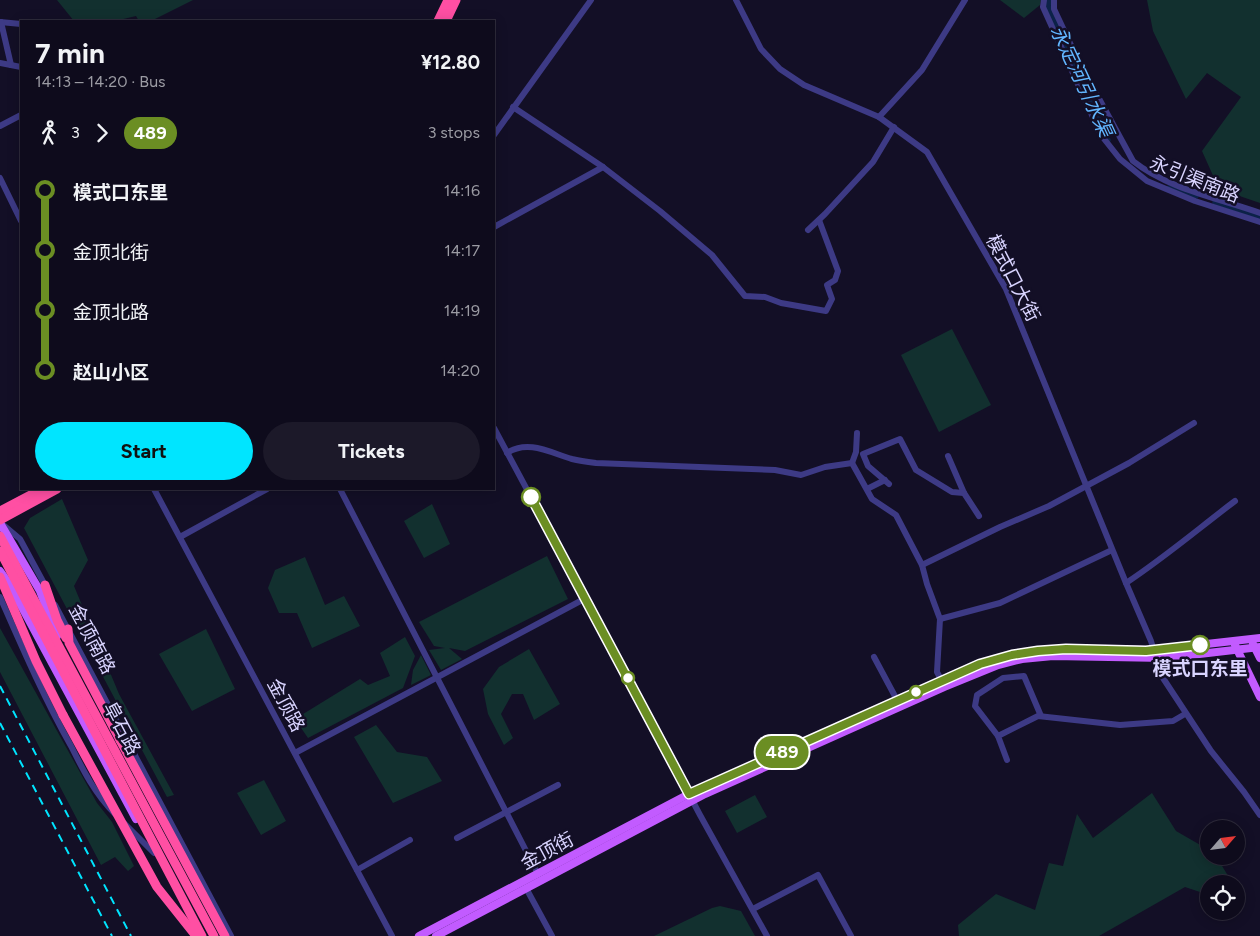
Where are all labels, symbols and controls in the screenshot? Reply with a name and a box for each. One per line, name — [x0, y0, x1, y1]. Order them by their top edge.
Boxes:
water label: 永定河引水渠 — [1046, 22, 1120, 143]
text: 7 min — [35, 36, 105, 70]
text: ¥12.80 — [421, 51, 480, 74]
text: 14:13 – 14:20 · Bus — [35, 72, 166, 91]
icon: walk — [35, 119, 63, 147]
icon: forward — [88, 119, 116, 147]
text: 489 — [134, 122, 167, 144]
text: 3 — [71, 123, 80, 142]
text: 3 stops — [428, 123, 480, 142]
street label: 永引渠南路 — [1147, 151, 1243, 207]
text: 模式口东里 — [73, 181, 168, 204]
text: 14:16 — [444, 181, 480, 200]
street label: 模式口大街 — [981, 230, 1045, 326]
text: 金顶北街 — [73, 241, 149, 264]
text: 14:17 — [444, 241, 480, 260]
text: 金顶北路 — [73, 301, 149, 324]
text: 14:19 — [444, 301, 480, 320]
text: 赵山小区 — [73, 361, 149, 384]
text: 14:20 — [440, 361, 480, 380]
button: Start — [35, 422, 253, 480]
button: Tickets — [263, 422, 480, 480]
unlabelled marker — [521, 487, 541, 507]
street label: 金顶南路 — [64, 600, 120, 678]
marker: 模式口东里 — [1190, 635, 1210, 655]
place label: 模式口东里 — [1152, 657, 1248, 680]
unlabelled marker — [621, 671, 635, 685]
street label: 金顶路 — [262, 674, 310, 736]
unlabelled marker — [909, 685, 923, 699]
street label: 阜石路 — [98, 697, 146, 759]
line badge: 489 — [753, 736, 811, 768]
text: 489 — [766, 741, 798, 763]
north arrow — [1200, 820, 1245, 865]
map controls — [1200, 820, 1245, 920]
street label: 金顶街 — [516, 827, 578, 875]
button: locate — [1200, 875, 1245, 920]

